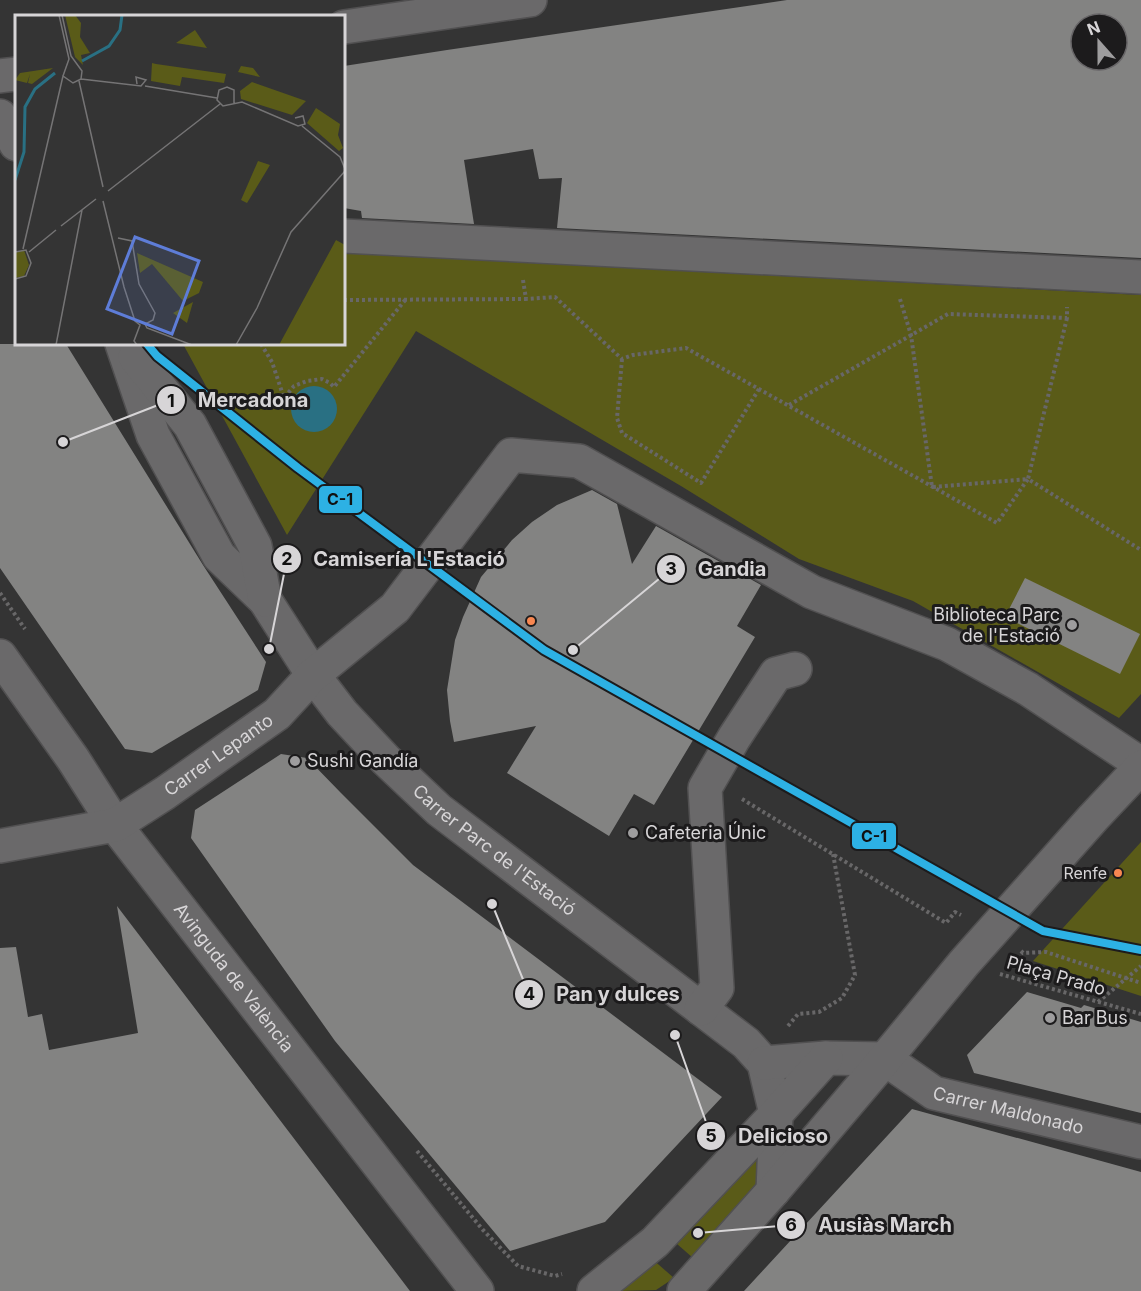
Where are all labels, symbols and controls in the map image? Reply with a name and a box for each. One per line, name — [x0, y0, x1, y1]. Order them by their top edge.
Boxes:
north arrow — [1069, 12, 1129, 72]
inset map — [15, 15, 345, 345]
text: N — [1084, 16, 1103, 40]
callout: Mercadona — [156, 381, 321, 419]
text: Mercadona — [198, 388, 308, 412]
text: 1 — [167, 390, 175, 411]
line badge: C-1 — [318, 485, 363, 514]
text: C-1 — [327, 489, 353, 509]
callout: Camisería L'Estació — [272, 540, 517, 578]
text: Camisería L'Estació — [313, 547, 505, 571]
text: 2 — [281, 548, 293, 569]
callout: Gandia — [656, 550, 778, 588]
text: Gandia — [698, 557, 766, 581]
text: 3 — [665, 558, 677, 579]
place label: Biblioteca Parc de l'Estació — [933, 604, 1060, 646]
unlabelled marker — [525, 615, 537, 627]
marker: Biblioteca Parc de l'Estació — [1065, 618, 1079, 632]
street label: Carrer Lepanto — [160, 709, 277, 800]
place label: Sushi Gandía — [307, 750, 418, 771]
marker: Sushi Gandía — [288, 754, 302, 768]
street label: Carrer Parc de l'Estació — [409, 780, 580, 920]
place label: Cafeteria Únic — [645, 821, 766, 843]
line badge: C-1 — [851, 822, 897, 850]
marker: Cafeteria Únic — [626, 826, 640, 840]
text: C-1 — [861, 826, 887, 846]
place label: Renfe — [1063, 863, 1107, 883]
marker: Renfe — [1112, 867, 1124, 879]
street label: Avinguda de València — [170, 899, 298, 1056]
street label: Plaça Prado — [1004, 951, 1108, 1000]
callout: Pan y dulces — [514, 975, 692, 1013]
text: Pan y dulces — [556, 982, 680, 1006]
text: 4 — [523, 983, 535, 1004]
place label: Bar Bus — [1062, 1007, 1128, 1028]
marker: Bar Bus — [1043, 1011, 1057, 1025]
street label: Carrer Maldonado — [931, 1082, 1086, 1138]
callout: Delicioso — [696, 1117, 840, 1155]
text: Delicioso — [738, 1124, 828, 1148]
text: 5 — [705, 1125, 717, 1146]
callout: Ausiàs March — [776, 1206, 964, 1244]
text: Ausiàs March — [818, 1213, 952, 1237]
text: 6 — [785, 1214, 797, 1235]

